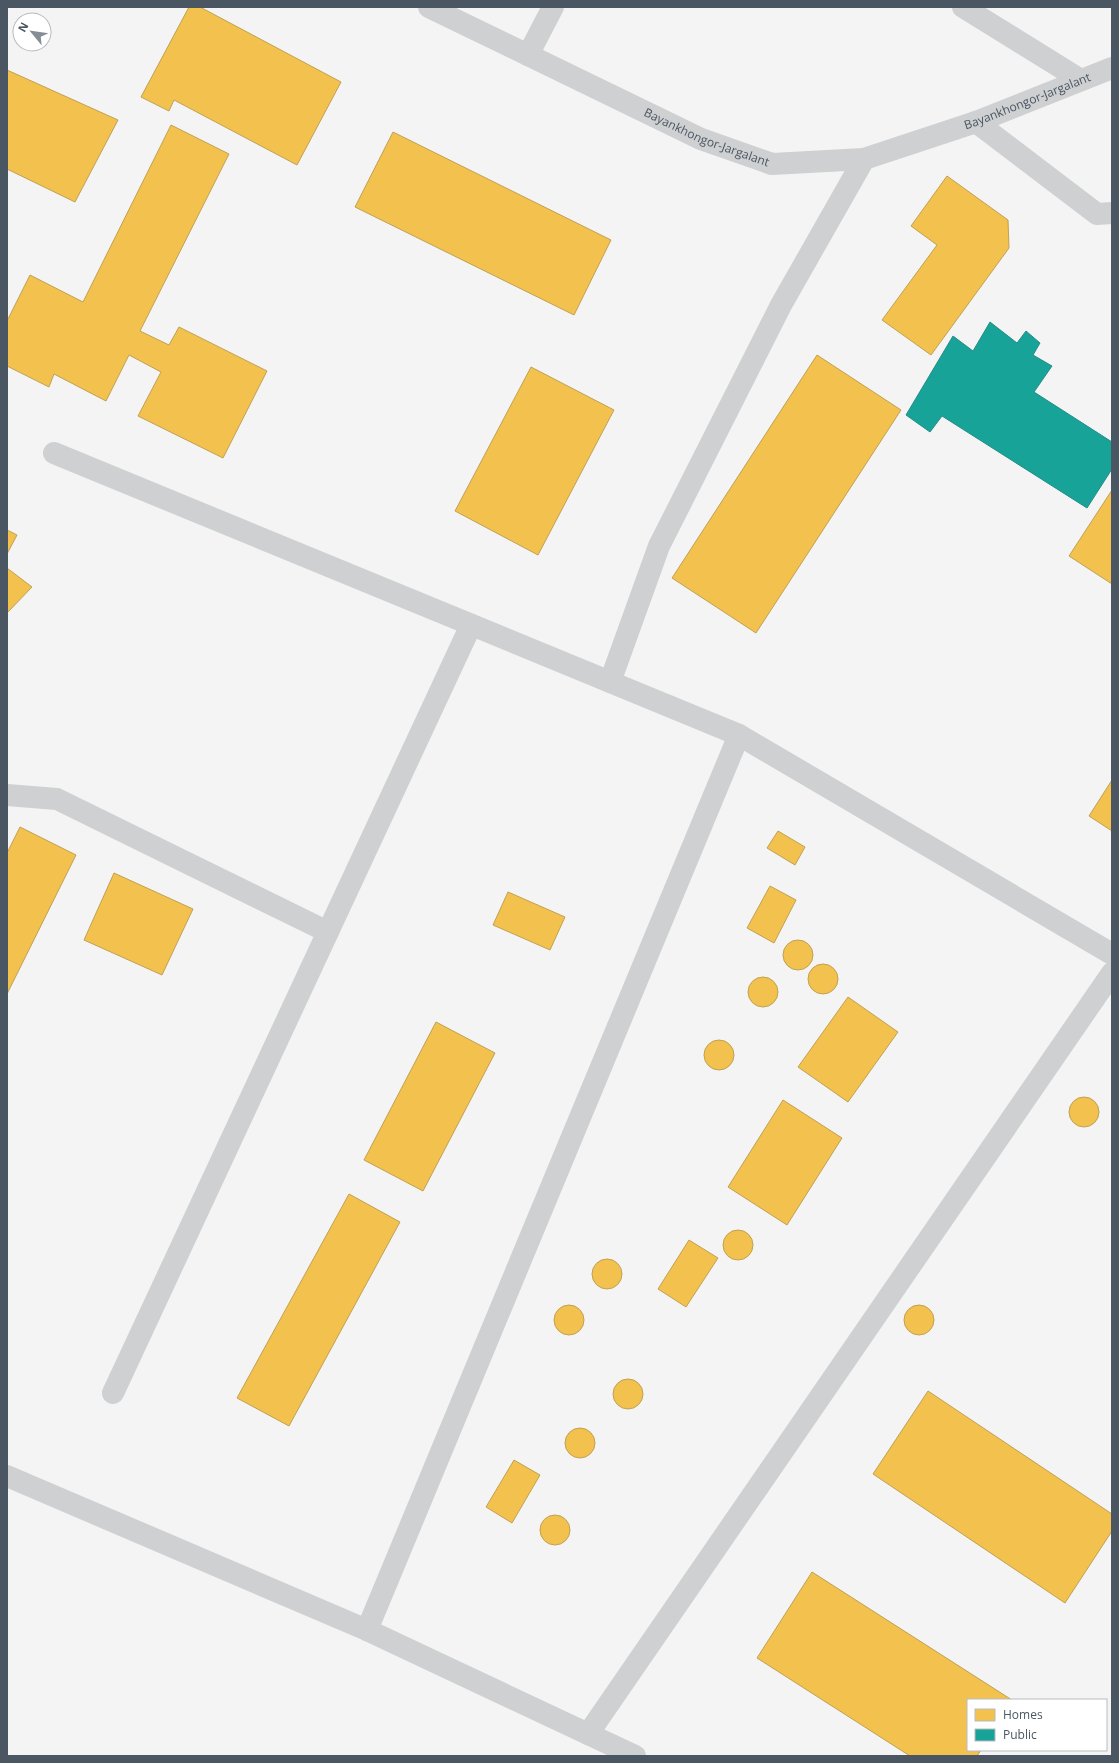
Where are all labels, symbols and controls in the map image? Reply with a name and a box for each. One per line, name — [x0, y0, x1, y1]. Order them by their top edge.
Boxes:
north arrow — [12, 12, 52, 52]
text: N — [14, 19, 32, 34]
street label: Bayankhongor-Jargalant — [962, 68, 1093, 133]
street label: Bayankhongor-Jargalant — [641, 104, 772, 170]
legend — [967, 1699, 1107, 1751]
text: Homes — [1003, 1706, 1043, 1723]
text: Public — [1003, 1726, 1037, 1743]

